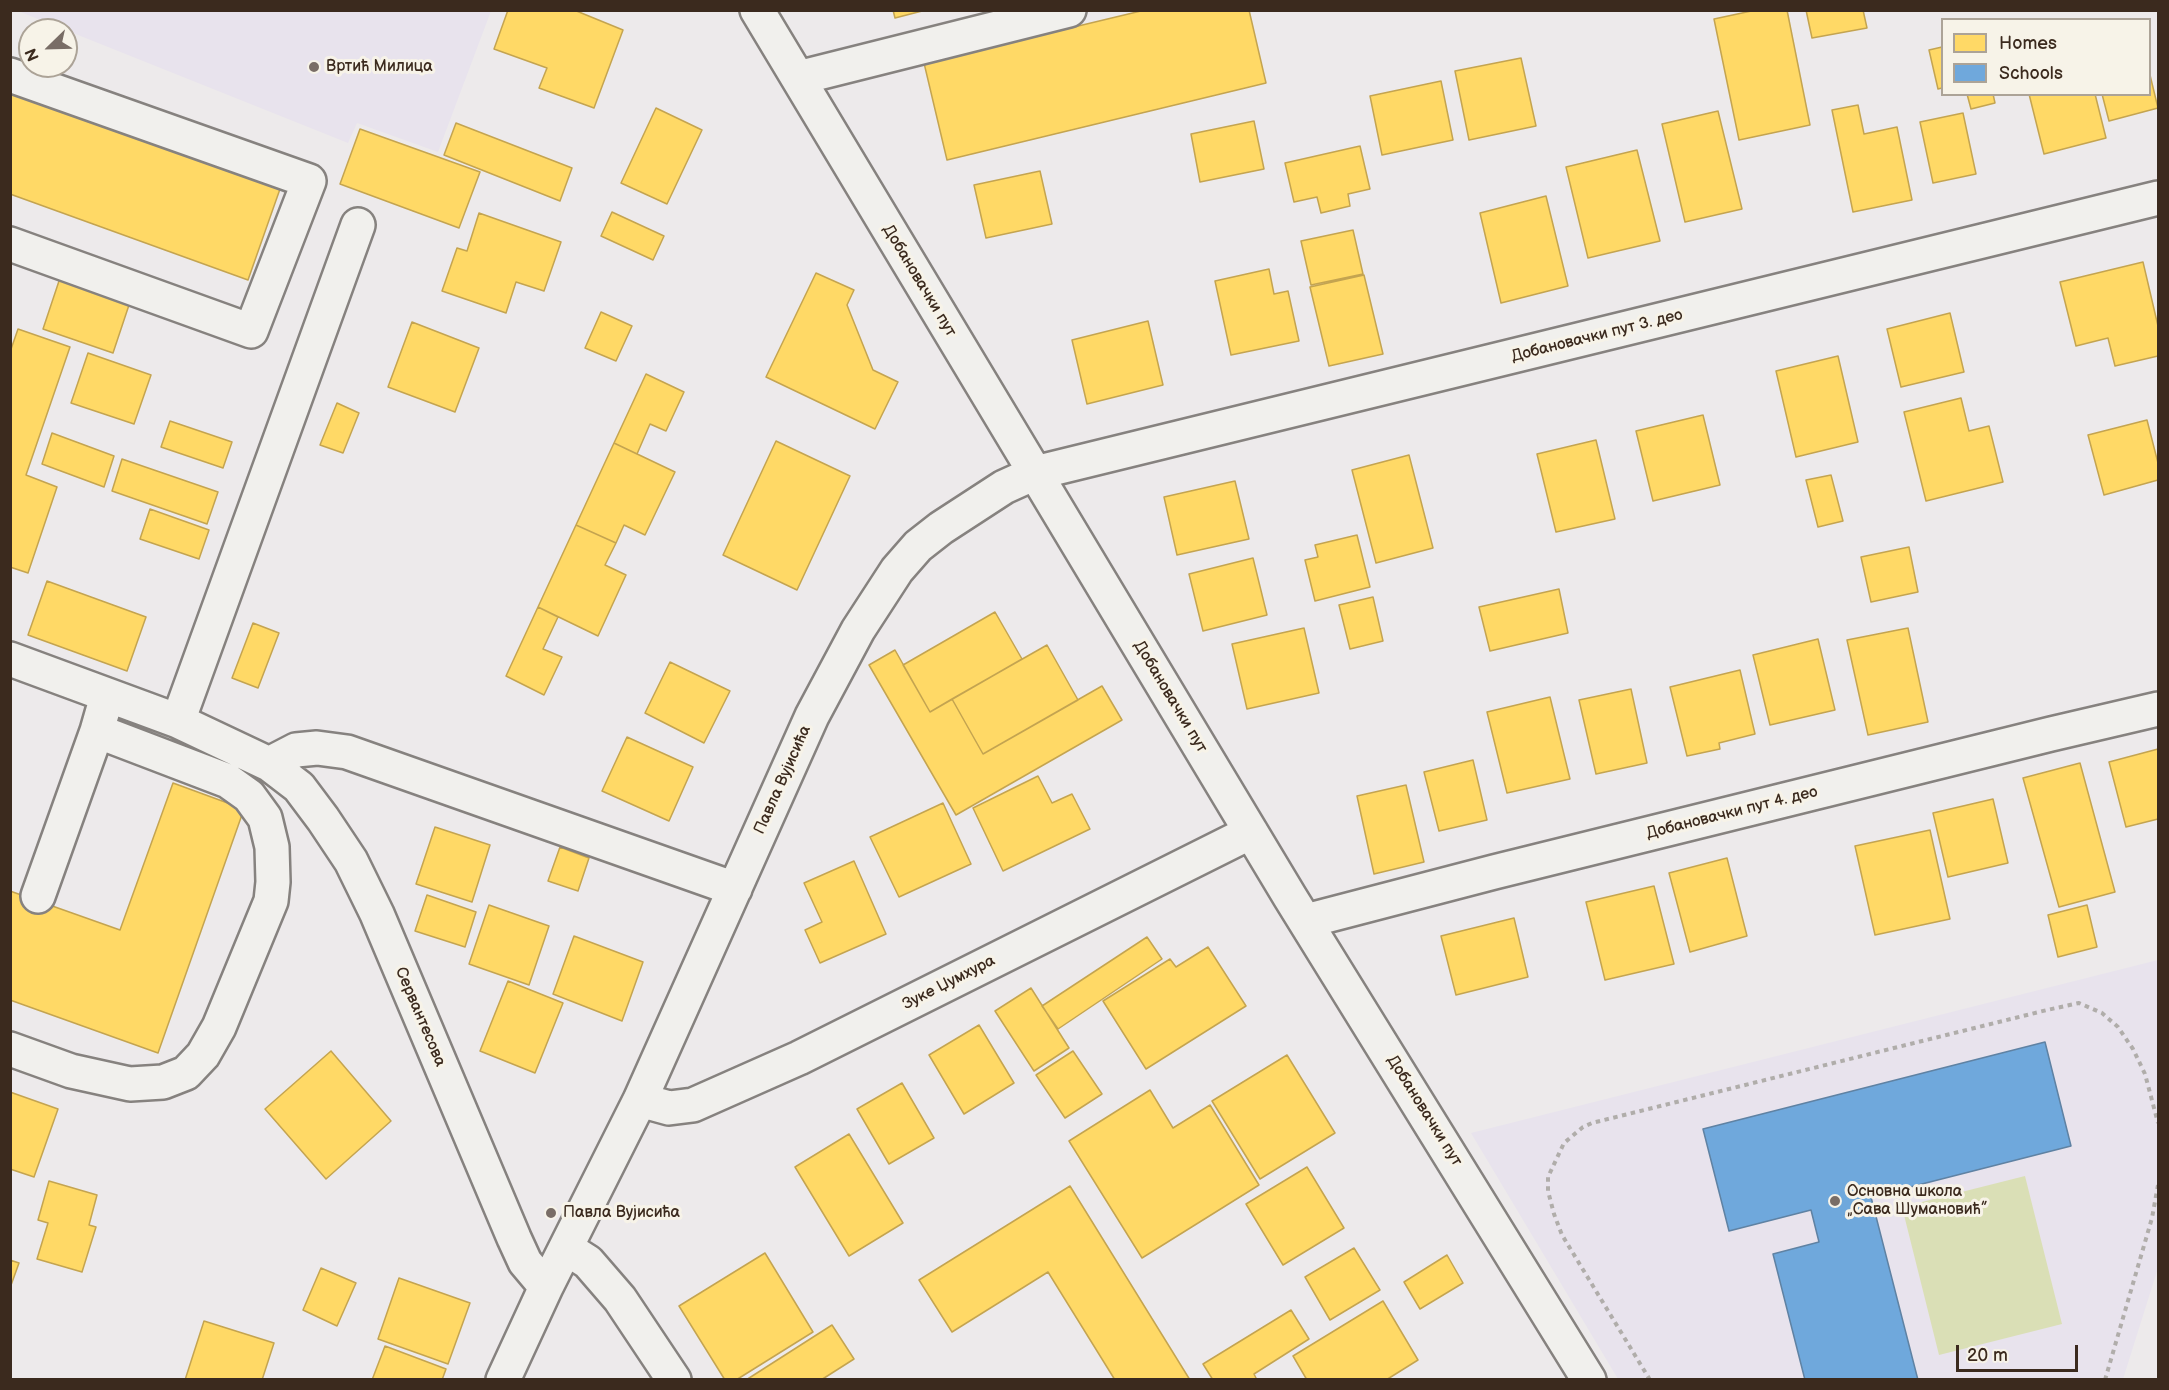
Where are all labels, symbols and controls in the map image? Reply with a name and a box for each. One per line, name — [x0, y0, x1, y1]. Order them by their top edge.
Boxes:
north arrow — [18, 18, 78, 78]
legend — [1941, 18, 2151, 96]
text: Homes — [1999, 33, 2057, 54]
text: N — [22, 45, 44, 64]
place label: Вртић Милица — [326, 57, 433, 77]
marker: Вртић Милица — [307, 60, 321, 74]
text: Schools — [1999, 63, 2063, 84]
street label: Добановачки пут — [878, 222, 960, 340]
street label: Добановачки пут 3. део — [1509, 305, 1685, 367]
street label: Добановачки пут — [1129, 638, 1211, 756]
street label: Павла Вујисића — [750, 723, 816, 837]
street label: Добановачки пут 4. део — [1644, 782, 1820, 844]
street label: Зуке Џумхура — [899, 951, 999, 1015]
street label: Сервантесова — [390, 964, 450, 1070]
street label: Добановачки пут — [1382, 1052, 1466, 1170]
place label: Основна школа „Сава Шумановић” — [1847, 1182, 1987, 1220]
marker: Основна школа „Сава Шумановић” — [1828, 1194, 1842, 1208]
place label: Павла Вујисића — [563, 1203, 680, 1223]
marker: Павла Вујисића — [544, 1206, 558, 1220]
scale bar — [1959, 1333, 2080, 1371]
text: 20 m — [1967, 1345, 2008, 1366]

